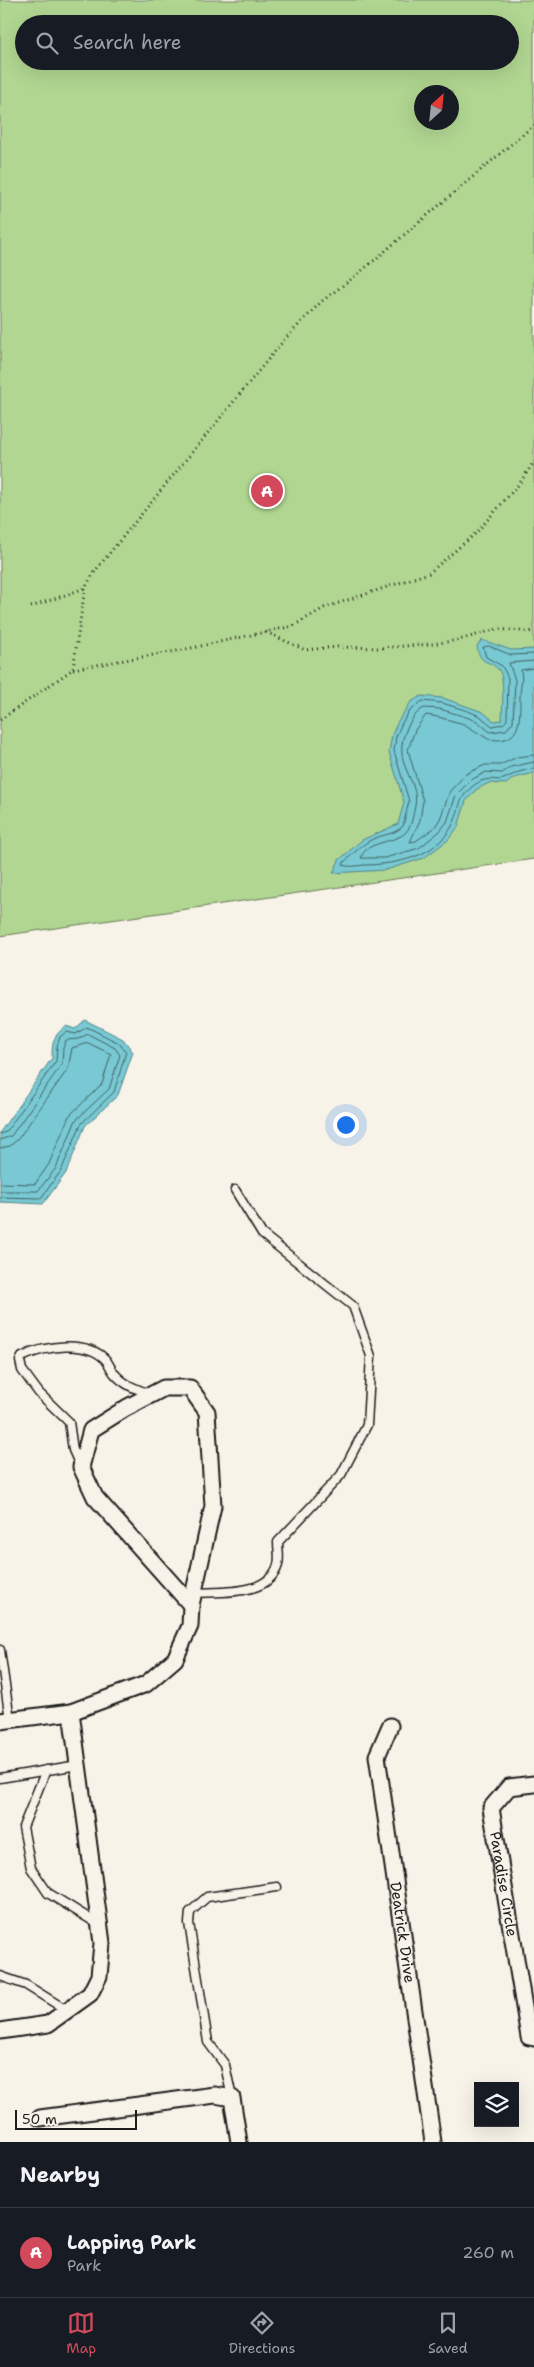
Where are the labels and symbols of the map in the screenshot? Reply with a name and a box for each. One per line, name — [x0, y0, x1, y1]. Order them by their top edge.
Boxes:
north arrow — [414, 85, 459, 130]
pin: A — [251, 472, 283, 510]
your location — [333, 1112, 359, 1138]
street label: Paradise Circle — [485, 1830, 522, 1938]
street label: Deatrick Drive — [385, 1881, 420, 1984]
scale bar — [15, 2107, 138, 2130]

